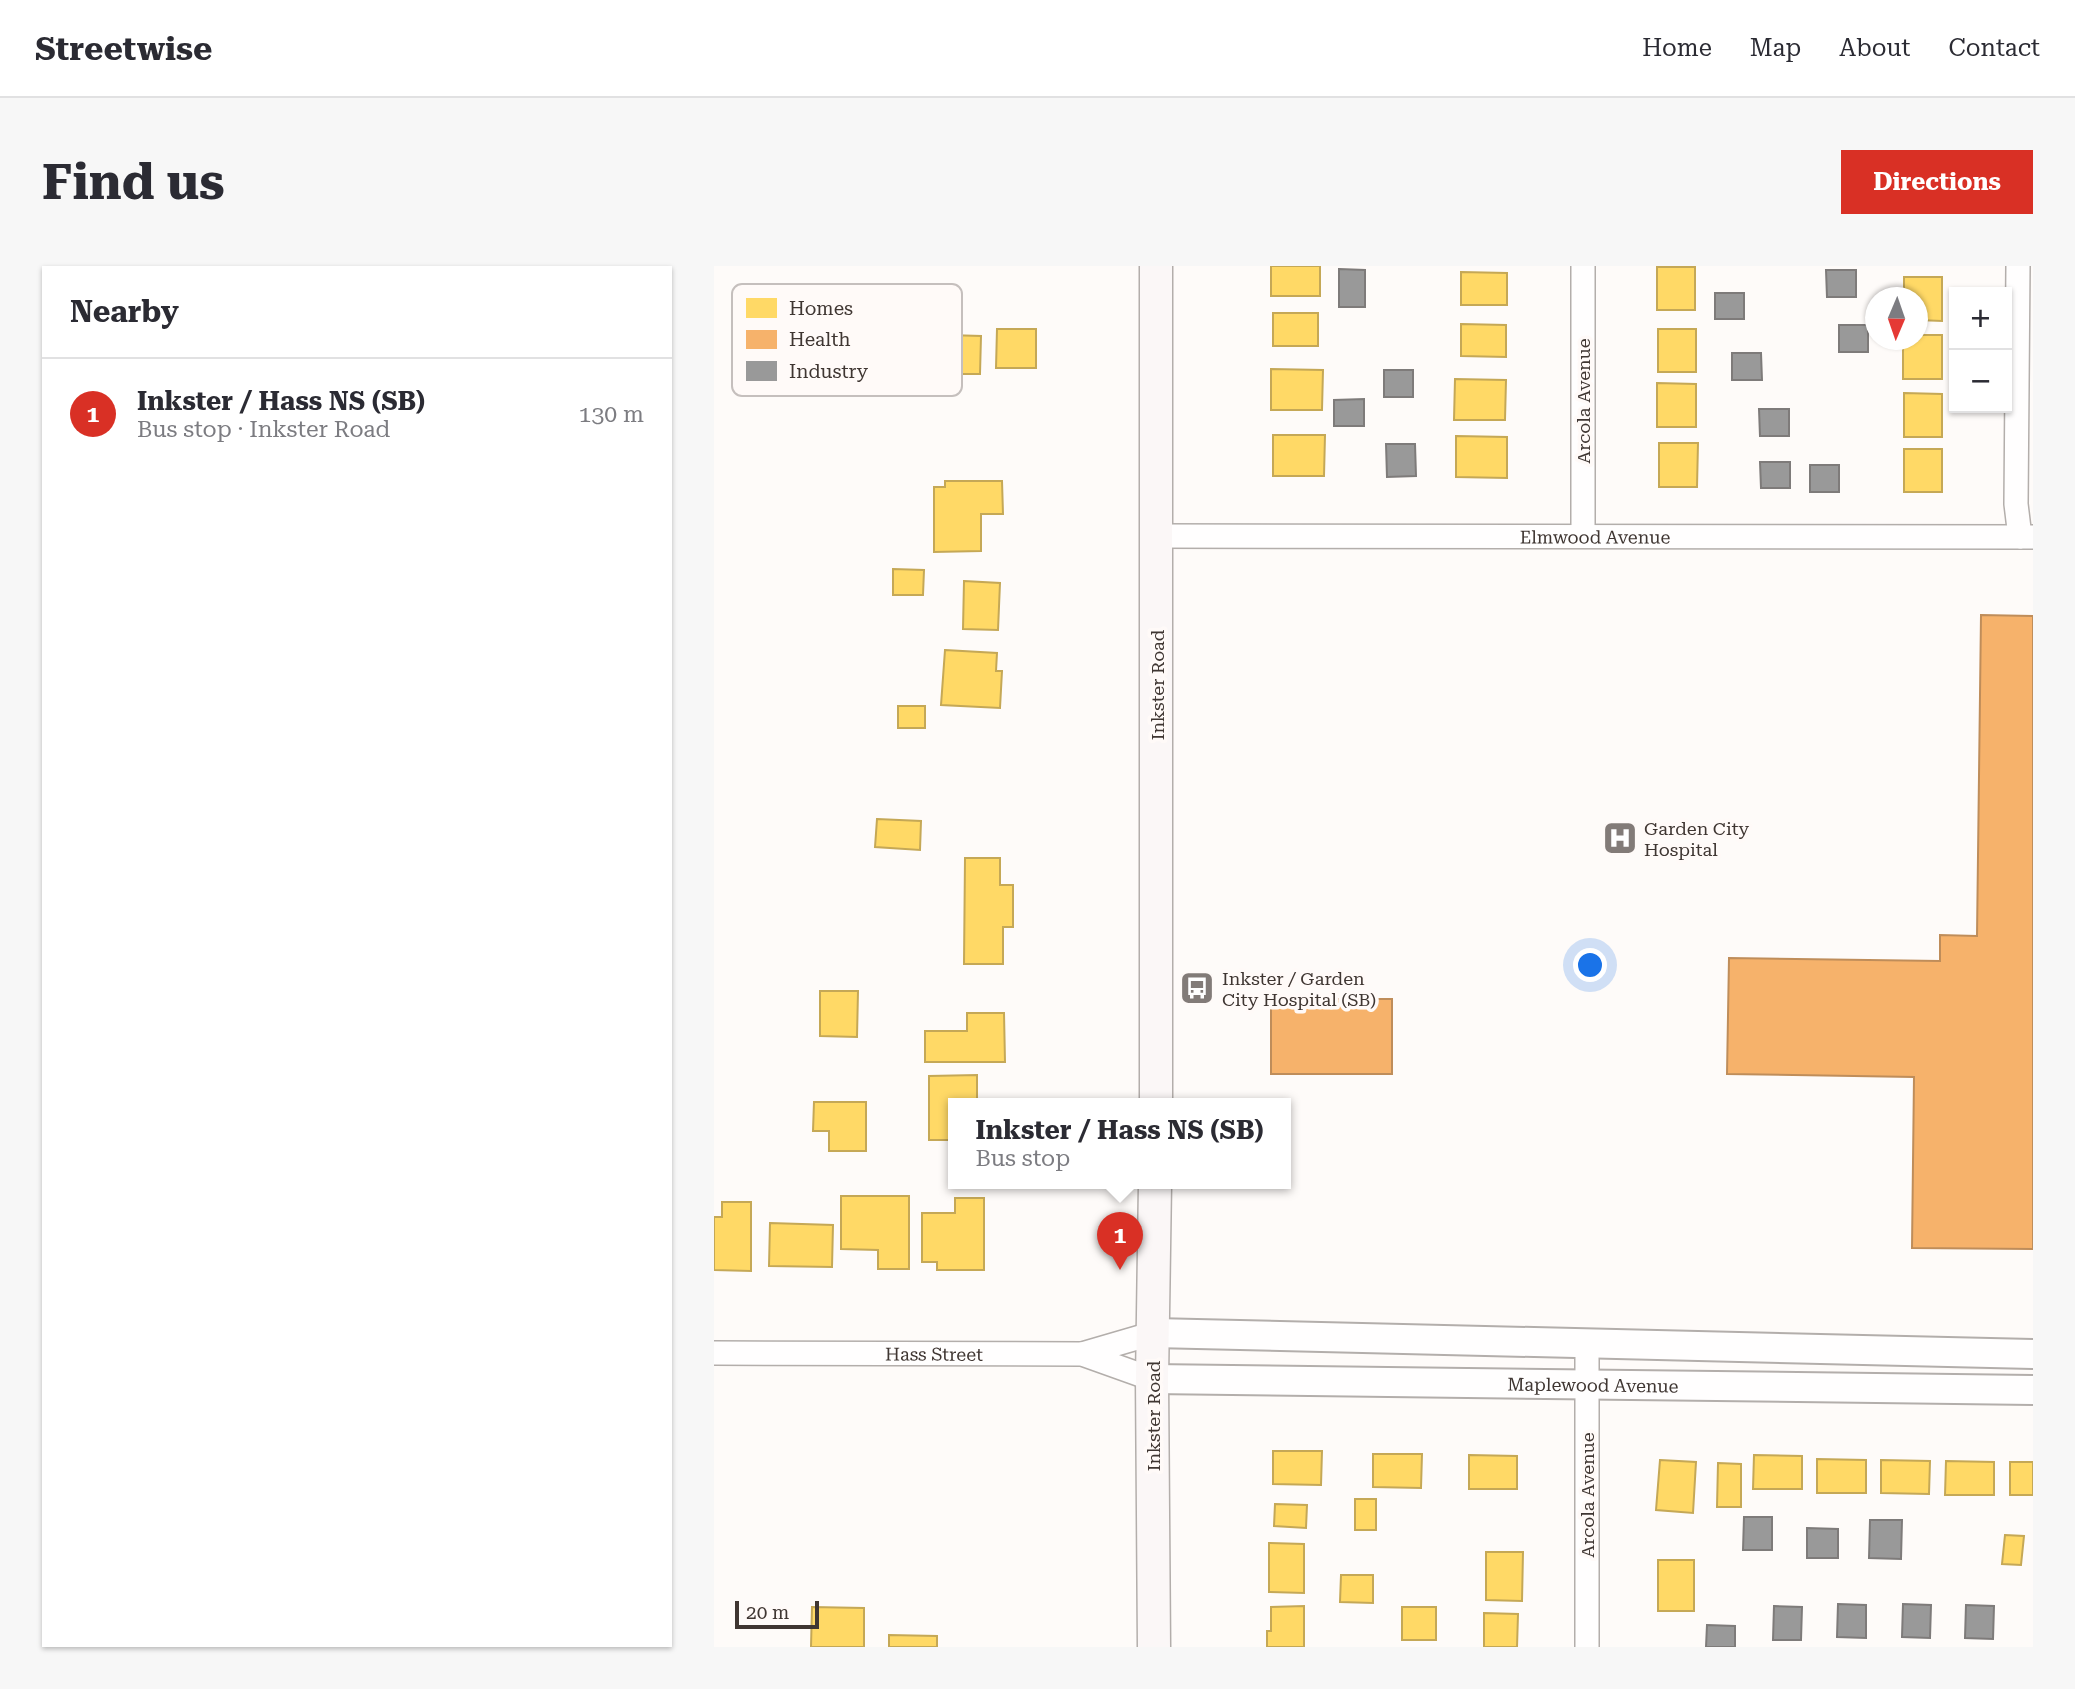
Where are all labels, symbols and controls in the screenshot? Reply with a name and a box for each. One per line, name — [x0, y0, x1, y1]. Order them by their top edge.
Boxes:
text: Streetwise — [35, 29, 212, 68]
text: Home — [1642, 34, 1712, 62]
text: Map — [1750, 34, 1801, 62]
text: About — [1839, 34, 1910, 62]
text: Contact — [1948, 34, 2040, 62]
button: Directions — [1841, 150, 2033, 214]
text: Find us — [42, 154, 225, 211]
legend — [732, 284, 962, 396]
north arrow — [1865, 287, 1928, 350]
map controls — [1949, 287, 2012, 413]
button: + — [1949, 287, 2012, 350]
text: Nearby — [70, 294, 179, 329]
text: Homes — [789, 297, 853, 320]
text: Health — [789, 328, 851, 351]
street label: Arcola Avenue — [1573, 338, 1594, 464]
button: − — [1949, 350, 2012, 413]
text: Industry — [789, 360, 869, 383]
text: Inkster / Hass NS (SB) — [137, 386, 425, 416]
text: 1 — [87, 401, 99, 428]
text: 130 m — [579, 401, 644, 428]
text: Bus stop · Inkster Road — [137, 416, 390, 443]
street label: Elmwood Avenue — [1520, 526, 1670, 547]
street label: Inkster Road — [1147, 629, 1168, 740]
place label: Garden City Hospital — [1644, 818, 1750, 860]
hospital icon: Garden City Hospital — [1601, 819, 1639, 857]
your location — [1573, 948, 1607, 982]
place label: Inkster / Garden City Hospital (SB) — [1222, 968, 1376, 1010]
bus stop icon: Inkster / Garden City Hospital (SB) — [1178, 969, 1216, 1007]
popup — [948, 1098, 1291, 1189]
text: Inkster / Hass NS (SB) — [975, 1115, 1264, 1145]
text: Bus stop — [975, 1145, 1070, 1172]
pin: 1 — [1097, 1212, 1143, 1270]
street label: Hass Street — [885, 1343, 983, 1364]
street label: Inkster Road — [1143, 1360, 1164, 1471]
street label: Maplewood Avenue — [1507, 1373, 1679, 1396]
street label: Arcola Avenue — [1577, 1432, 1598, 1558]
scale bar — [735, 1598, 819, 1630]
text: 20 m — [746, 1601, 789, 1624]

